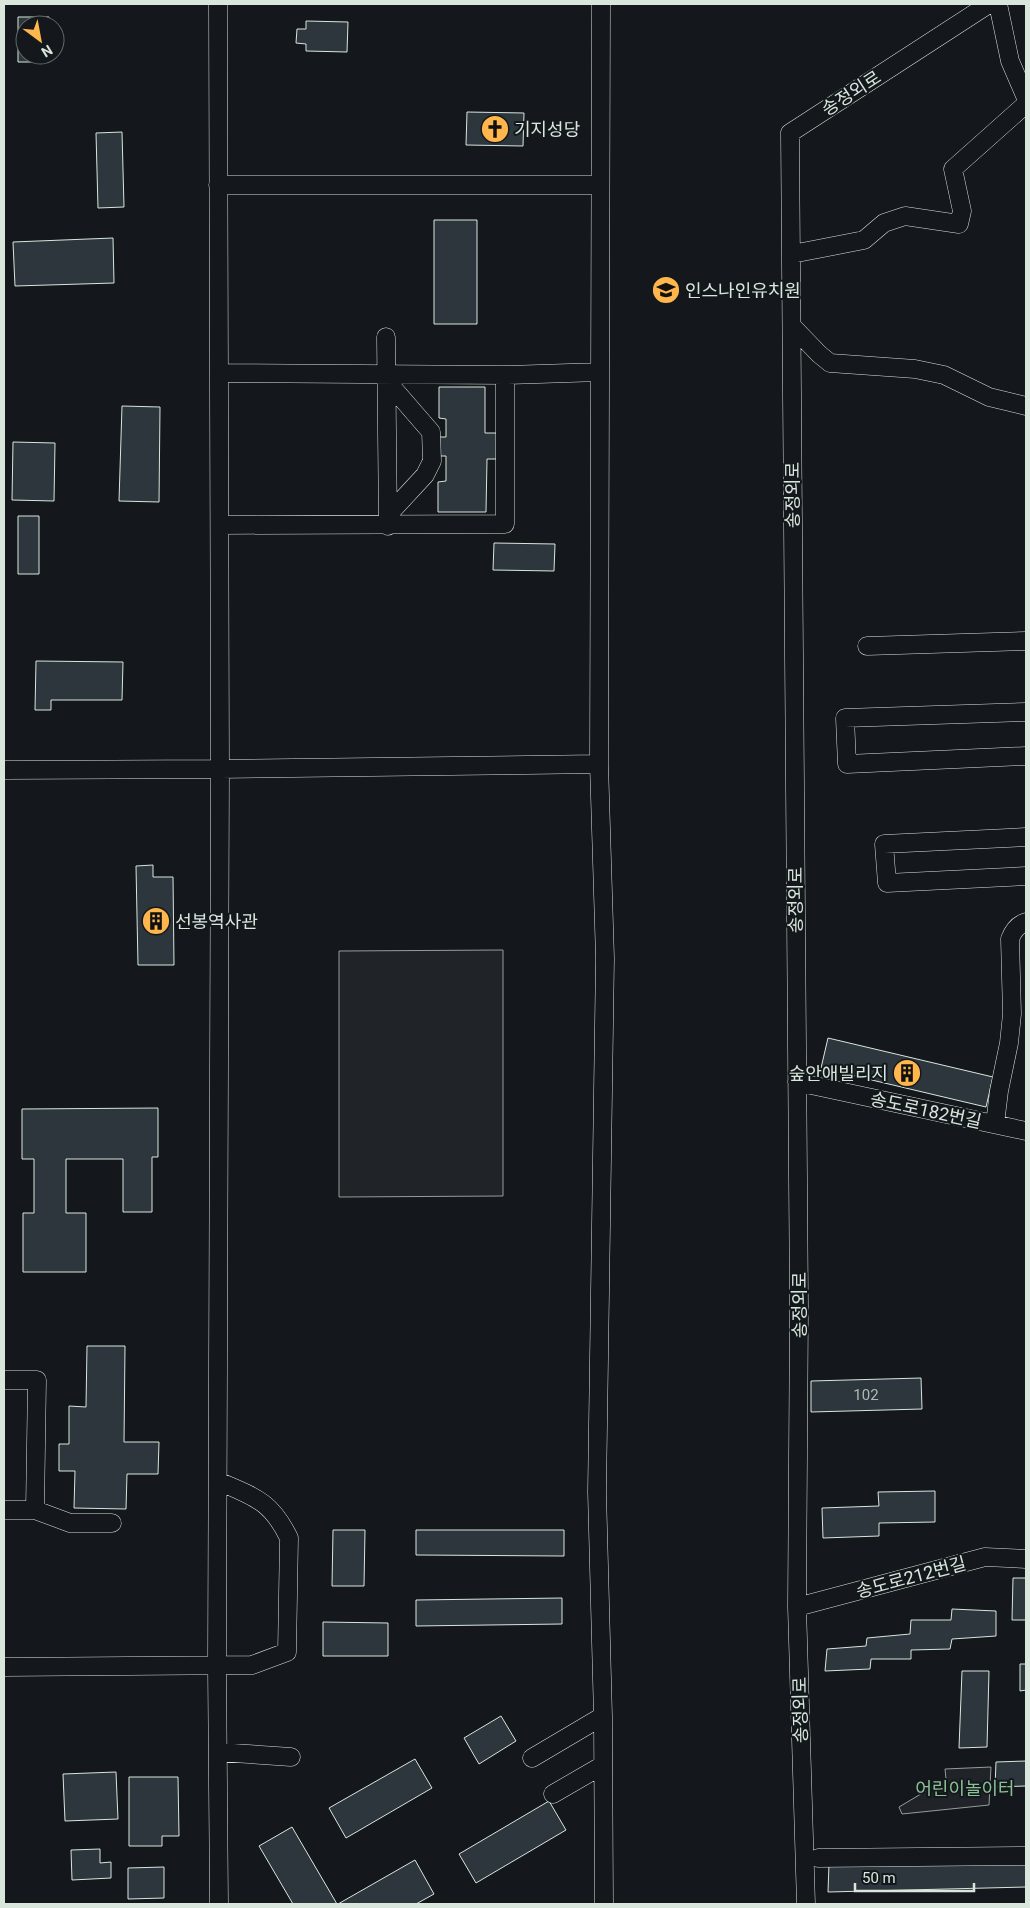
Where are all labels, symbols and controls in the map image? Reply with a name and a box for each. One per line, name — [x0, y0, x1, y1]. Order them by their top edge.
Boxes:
north arrow — [15, 15, 65, 65]
text: N — [38, 42, 55, 60]
street label: 송정외로 — [818, 66, 884, 120]
church icon: 기지성당 — [480, 114, 510, 144]
place label: 기지성당 — [514, 119, 580, 140]
school or university icon: 인스나인유치원 — [651, 275, 681, 305]
place label: 인스나인유치원 — [685, 280, 801, 301]
street label: 송정외로 — [782, 462, 803, 528]
street label: 송정외로 — [785, 867, 806, 933]
building icon: 선봉역사관 — [141, 906, 171, 936]
place label: 선봉역사관 — [175, 911, 258, 932]
building icon: 숲안애빌리지 — [892, 1058, 922, 1088]
place label: 숲안애빌리지 — [789, 1063, 888, 1084]
street label: 송도로182번길 — [868, 1088, 984, 1132]
street label: 송정외로 — [789, 1272, 810, 1338]
house number: 102 — [853, 1386, 879, 1404]
street label: 송도로212번길 — [854, 1552, 968, 1602]
street label: 송정외로 — [789, 1677, 811, 1743]
park label: 어린이놀이터 — [915, 1778, 1015, 1799]
scale bar — [855, 1860, 974, 1892]
text: 50 m — [862, 1869, 896, 1887]

